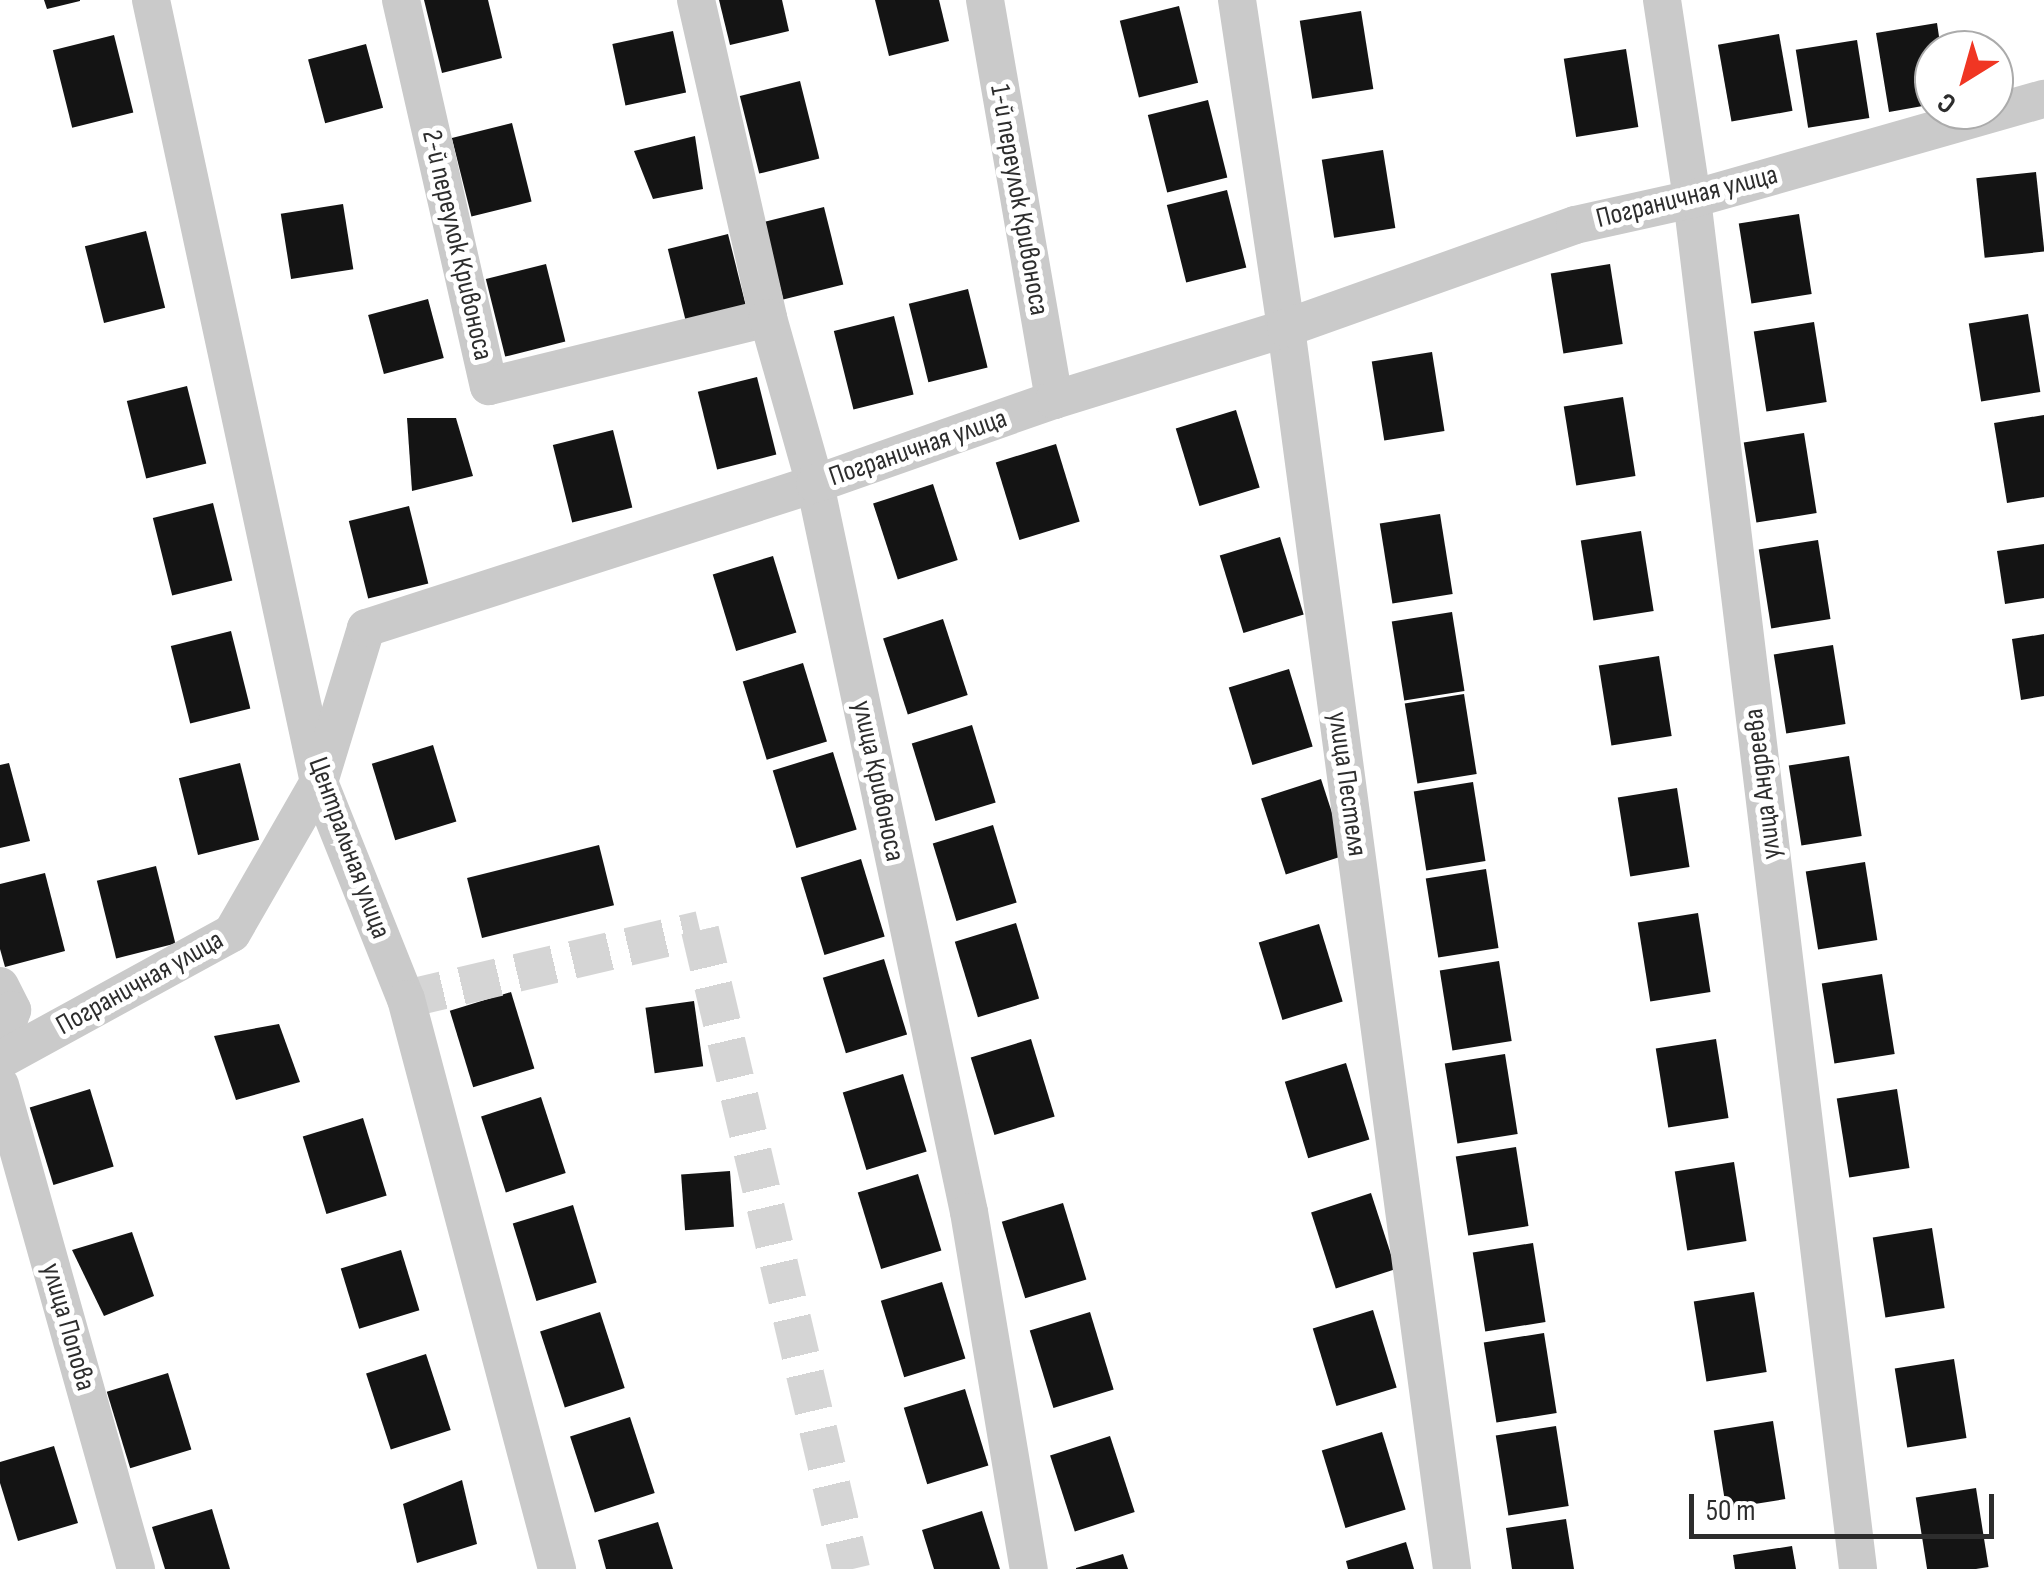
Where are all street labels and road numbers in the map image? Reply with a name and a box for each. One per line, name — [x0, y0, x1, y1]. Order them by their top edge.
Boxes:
street label: 1-й переулок Кривоноса — [982, 82, 1056, 318]
street label: 2-й переулок Кривоноса — [414, 127, 500, 363]
street label: Пограничная улица — [1593, 158, 1781, 236]
street label: Пограничная улица — [825, 402, 1011, 494]
street label: улица Кривоноса — [845, 698, 911, 864]
street label: улица Андреева — [1737, 707, 1789, 861]
street label: улица Пестеля — [1320, 710, 1374, 858]
street label: Центральная улица — [301, 753, 397, 943]
street label: Пограничная улица — [51, 923, 229, 1043]
street label: улица Попова — [34, 1259, 102, 1395]

